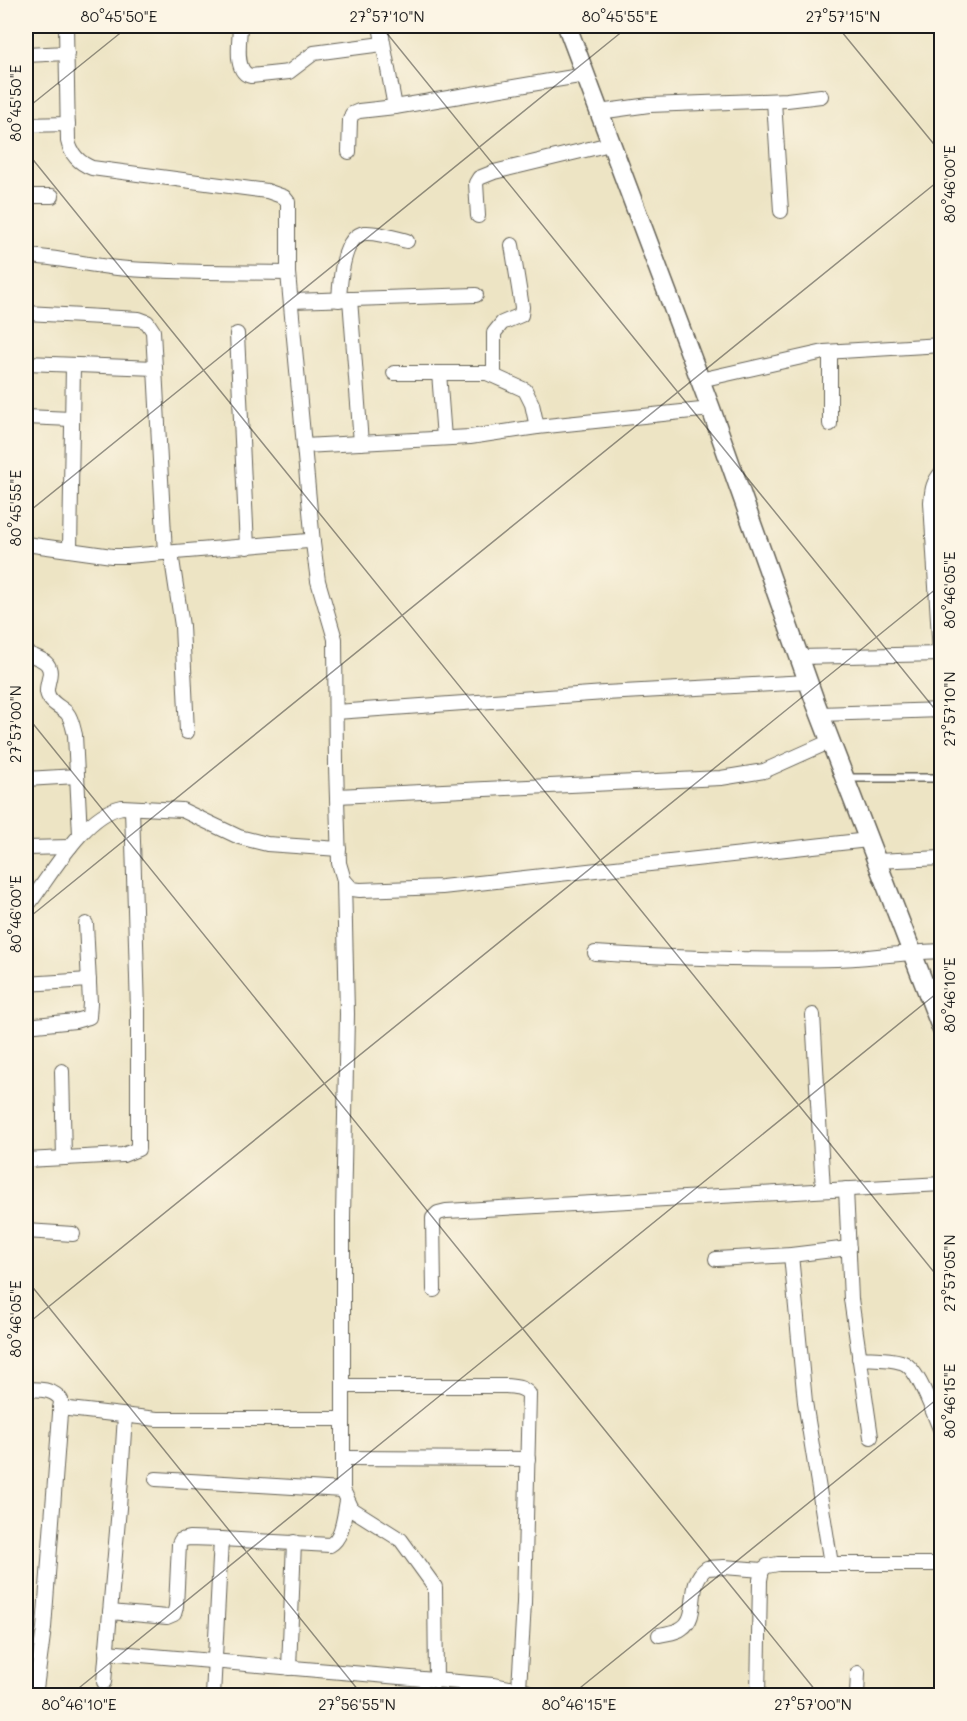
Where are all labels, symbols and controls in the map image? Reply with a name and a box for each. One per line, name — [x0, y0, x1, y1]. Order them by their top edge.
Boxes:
text: 80°45'50"E — [81, 6, 158, 26]
text: 27°57'10"N — [349, 6, 425, 26]
text: 80°45'55"E — [582, 6, 659, 26]
text: 27°57'15"N — [806, 6, 880, 26]
text: 80°45'50"E — [5, 64, 25, 141]
text: 80°46'00"E — [939, 145, 959, 223]
text: 80°45'55"E — [5, 469, 25, 546]
text: 80°46'05"E — [939, 551, 959, 629]
text: 27°57'10"N — [939, 671, 959, 747]
text: 27°57'00"N — [5, 685, 25, 763]
text: 80°46'00"E — [5, 875, 25, 953]
text: 80°46'10"E — [939, 957, 959, 1033]
text: 27°57'05"N — [939, 1234, 959, 1312]
text: 80°46'05"E — [5, 1280, 25, 1358]
text: 80°46'15"E — [939, 1363, 959, 1438]
text: 80°46'10"E — [41, 1694, 117, 1714]
text: 27°56'55"N — [318, 1694, 396, 1714]
text: 80°46'15"E — [542, 1694, 617, 1714]
text: 27°57'00"N — [774, 1694, 852, 1714]

